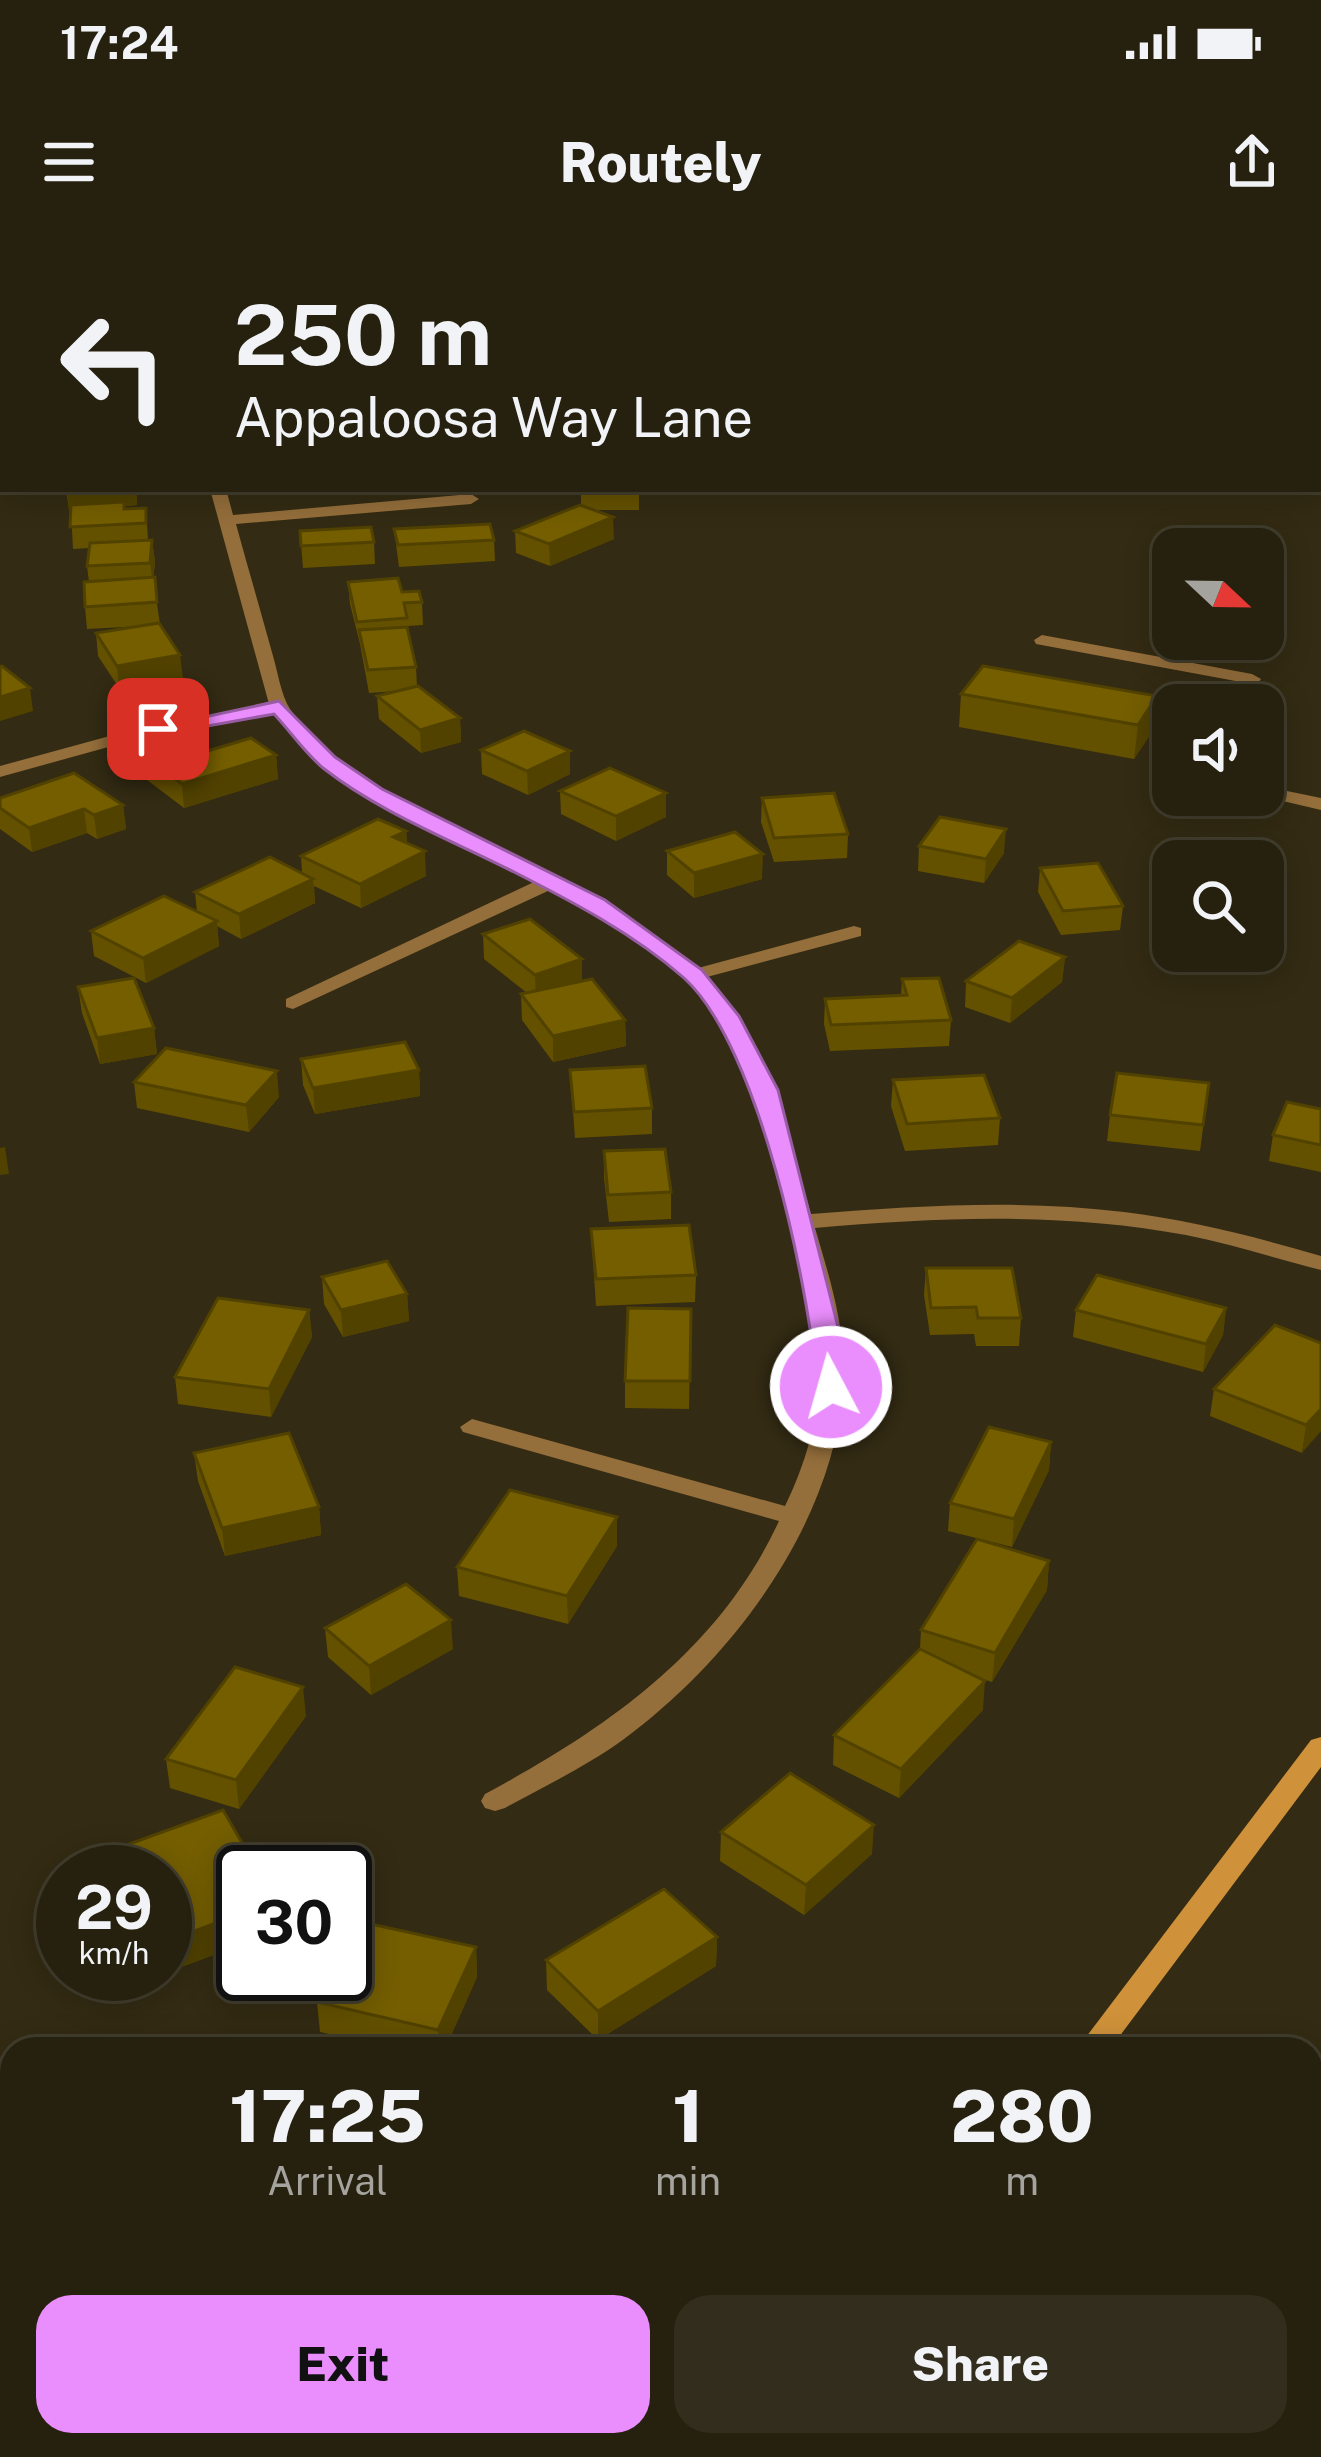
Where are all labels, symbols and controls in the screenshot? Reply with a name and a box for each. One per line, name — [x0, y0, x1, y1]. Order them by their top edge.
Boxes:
text: 17:24 — [60, 16, 179, 69]
icon: menu — [36, 129, 102, 195]
icon: share — [1219, 129, 1285, 195]
text: Routely — [559, 131, 762, 194]
text: 250 m — [234, 285, 492, 384]
icon: left — [36, 288, 192, 444]
text: Appaloosa Way Lane — [234, 386, 753, 449]
north arrow — [1152, 528, 1284, 660]
map controls — [1152, 528, 1284, 972]
pin — [107, 678, 209, 780]
button: sound — [1152, 684, 1284, 816]
icon: arrive — [125, 696, 191, 762]
button: search — [1152, 840, 1284, 972]
position arrow — [768, 1324, 894, 1450]
speed limit sign: 30 — [216, 1845, 372, 2001]
text: 29 — [75, 1872, 153, 1943]
text: km/h — [79, 1935, 149, 1971]
text: 17:25 — [229, 2074, 426, 2158]
text: 1 — [672, 2074, 704, 2158]
text: 280 — [950, 2074, 1094, 2158]
text: Arrival — [267, 2158, 388, 2204]
text: min — [655, 2158, 721, 2204]
text: m — [1005, 2158, 1039, 2204]
button: Exit — [36, 2295, 650, 2433]
button: Share — [674, 2295, 1287, 2433]

